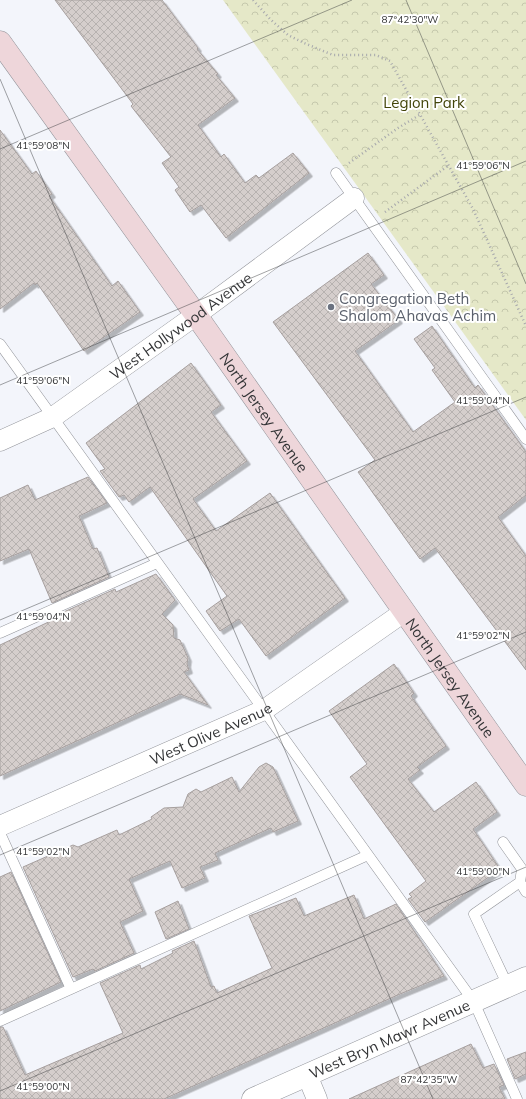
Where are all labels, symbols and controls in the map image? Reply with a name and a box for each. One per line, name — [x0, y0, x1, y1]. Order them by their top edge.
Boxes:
text: 87°42'30"W — [382, 13, 438, 26]
park label: Legion Park — [383, 93, 465, 112]
text: 41°59'08"N — [16, 139, 70, 152]
text: 41°59'06"N — [456, 159, 510, 172]
street label: West Hollywood Avenue — [105, 268, 255, 383]
place label: Congregation Beth Shalom Ahavas Achim — [339, 289, 496, 325]
marker: Congregation Beth Shalom Ahavas Achim — [326, 302, 336, 312]
street label: North Jersey Avenue — [216, 349, 313, 476]
text: 41°59'06"N — [16, 374, 70, 387]
text: 41°59'04"N — [456, 394, 510, 407]
text: 41°59'04"N — [16, 610, 70, 623]
street label: North Jersey Avenue — [402, 614, 499, 741]
text: 41°59'02"N — [456, 629, 510, 642]
street label: West Olive Avenue — [147, 698, 276, 769]
text: 41°59'02"N — [16, 845, 70, 858]
text: 41°59'00"N — [456, 865, 510, 878]
street label: West Bryn Mawr Avenue — [306, 995, 473, 1083]
text: 87°42'35"W — [401, 1073, 457, 1086]
text: 41°59'00"N — [16, 1080, 70, 1093]

